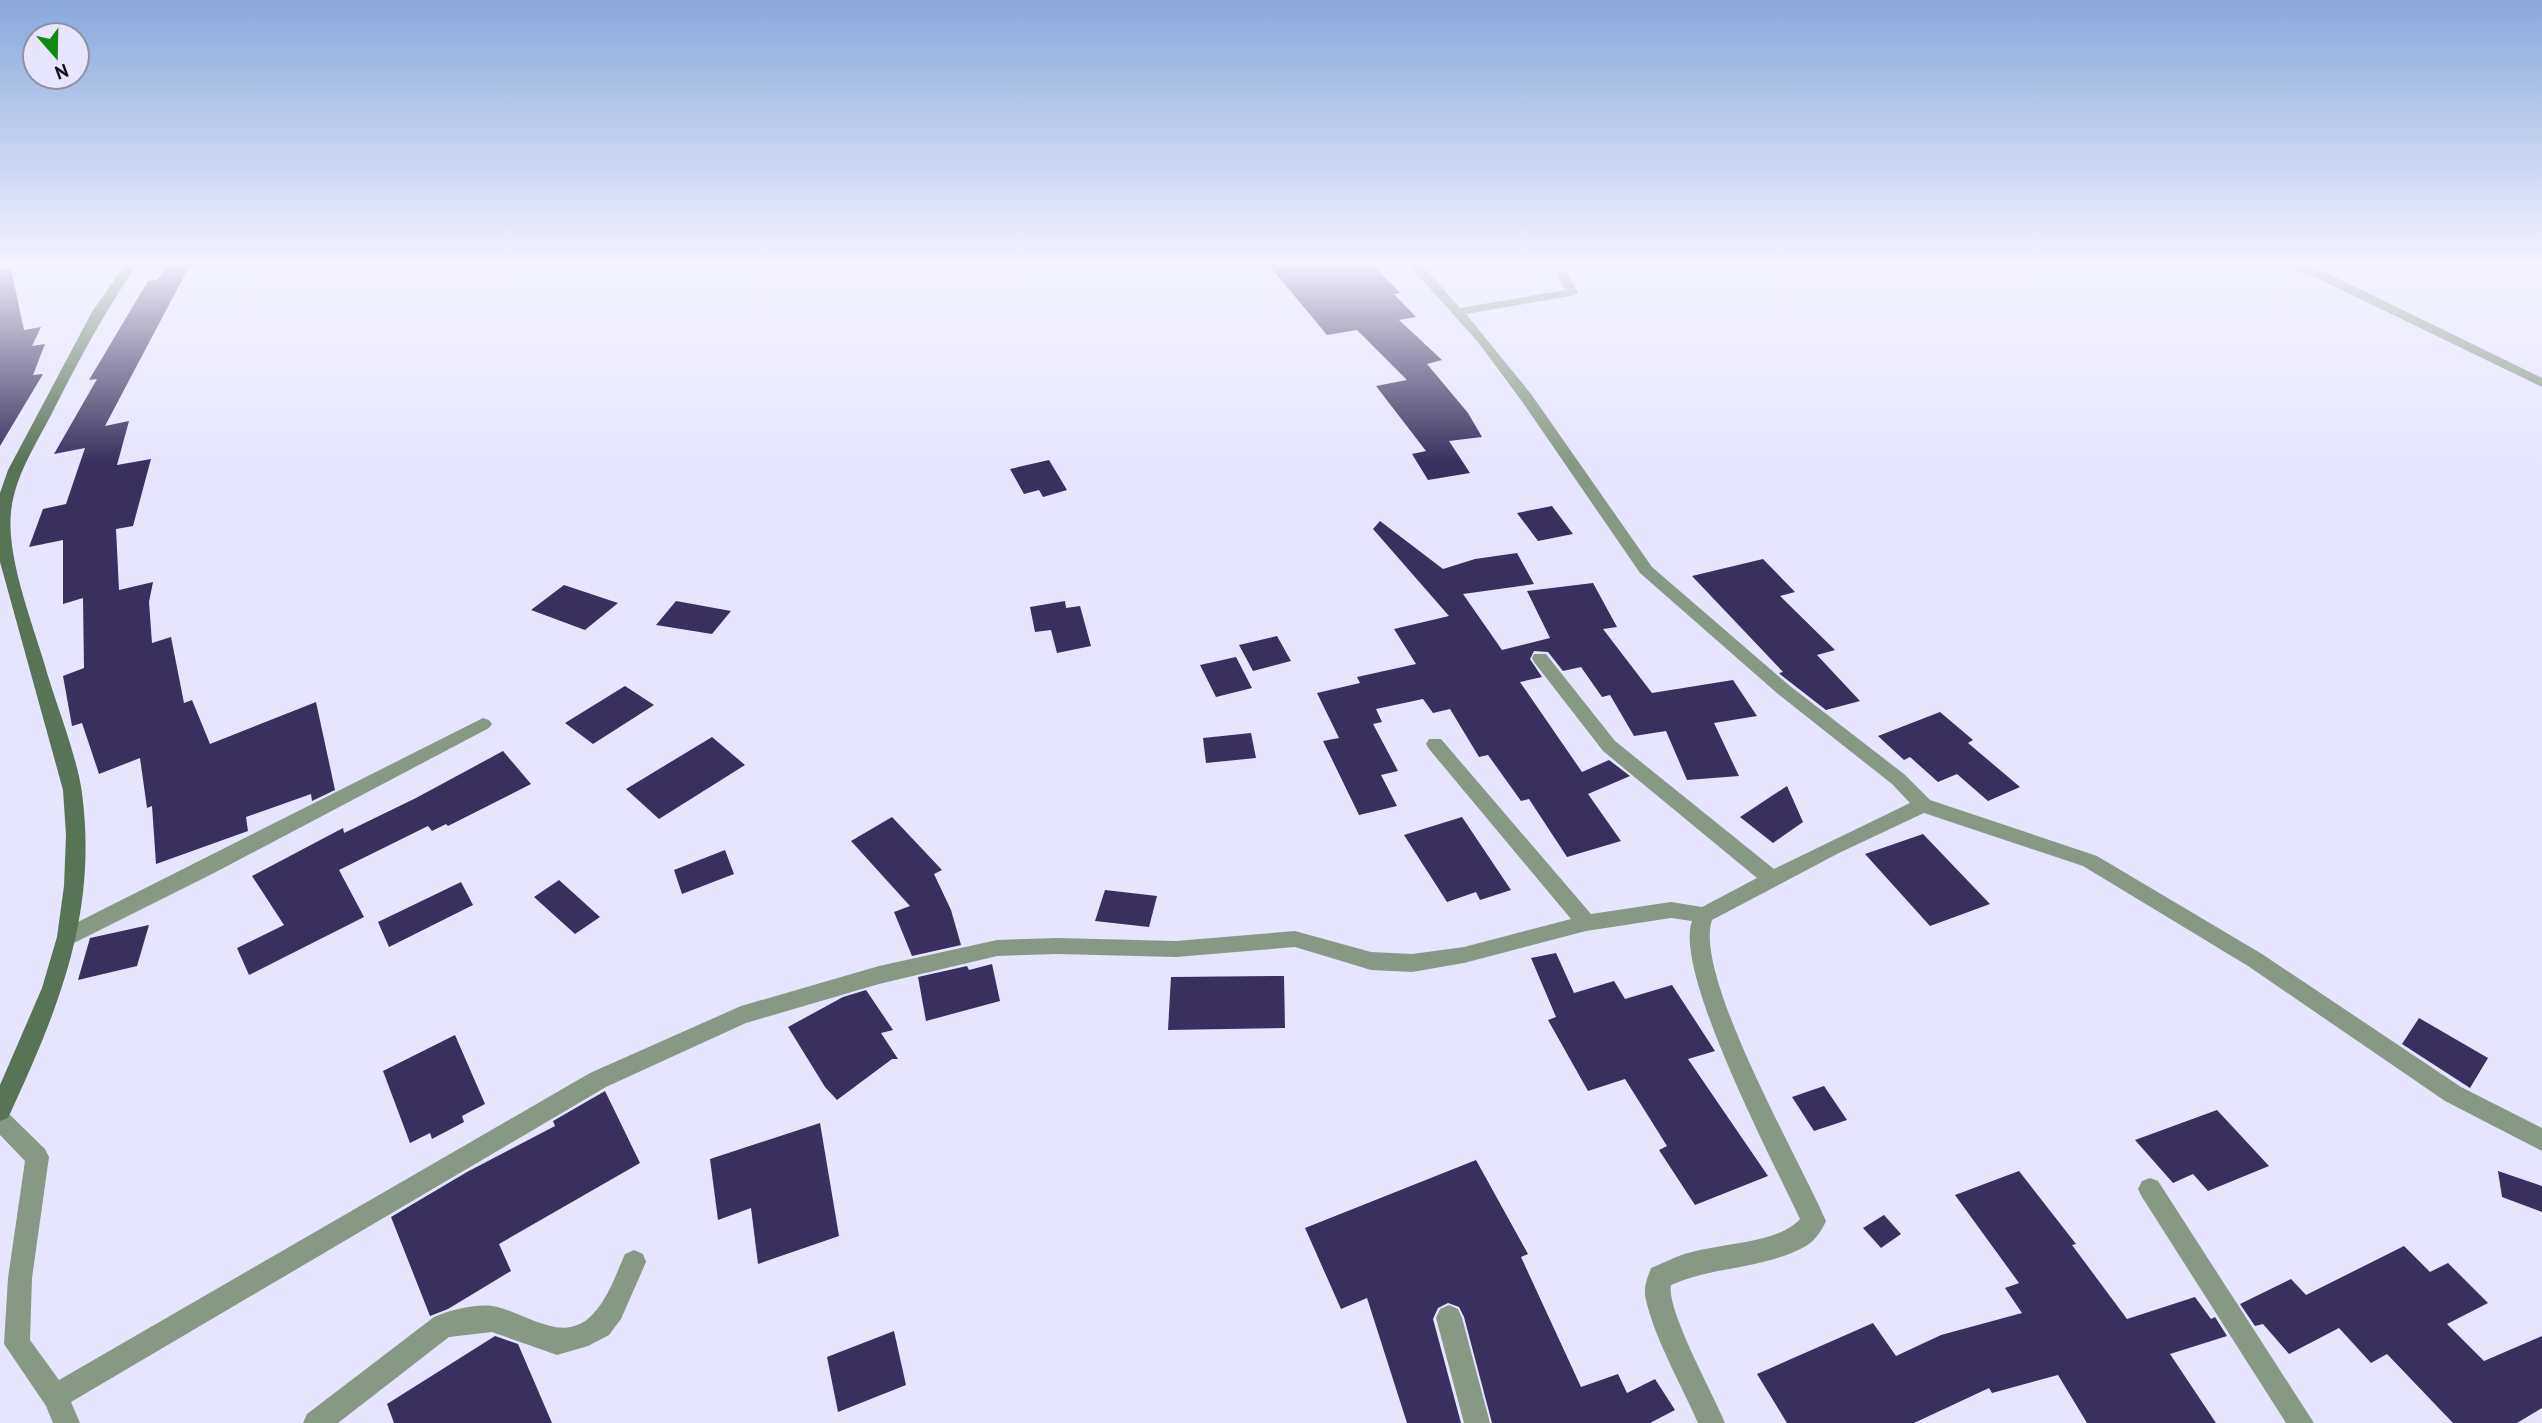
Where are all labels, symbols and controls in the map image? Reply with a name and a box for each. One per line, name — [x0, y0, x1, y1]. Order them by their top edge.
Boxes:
north arrow — [21, 21, 91, 91]
text: N — [52, 59, 72, 85]

